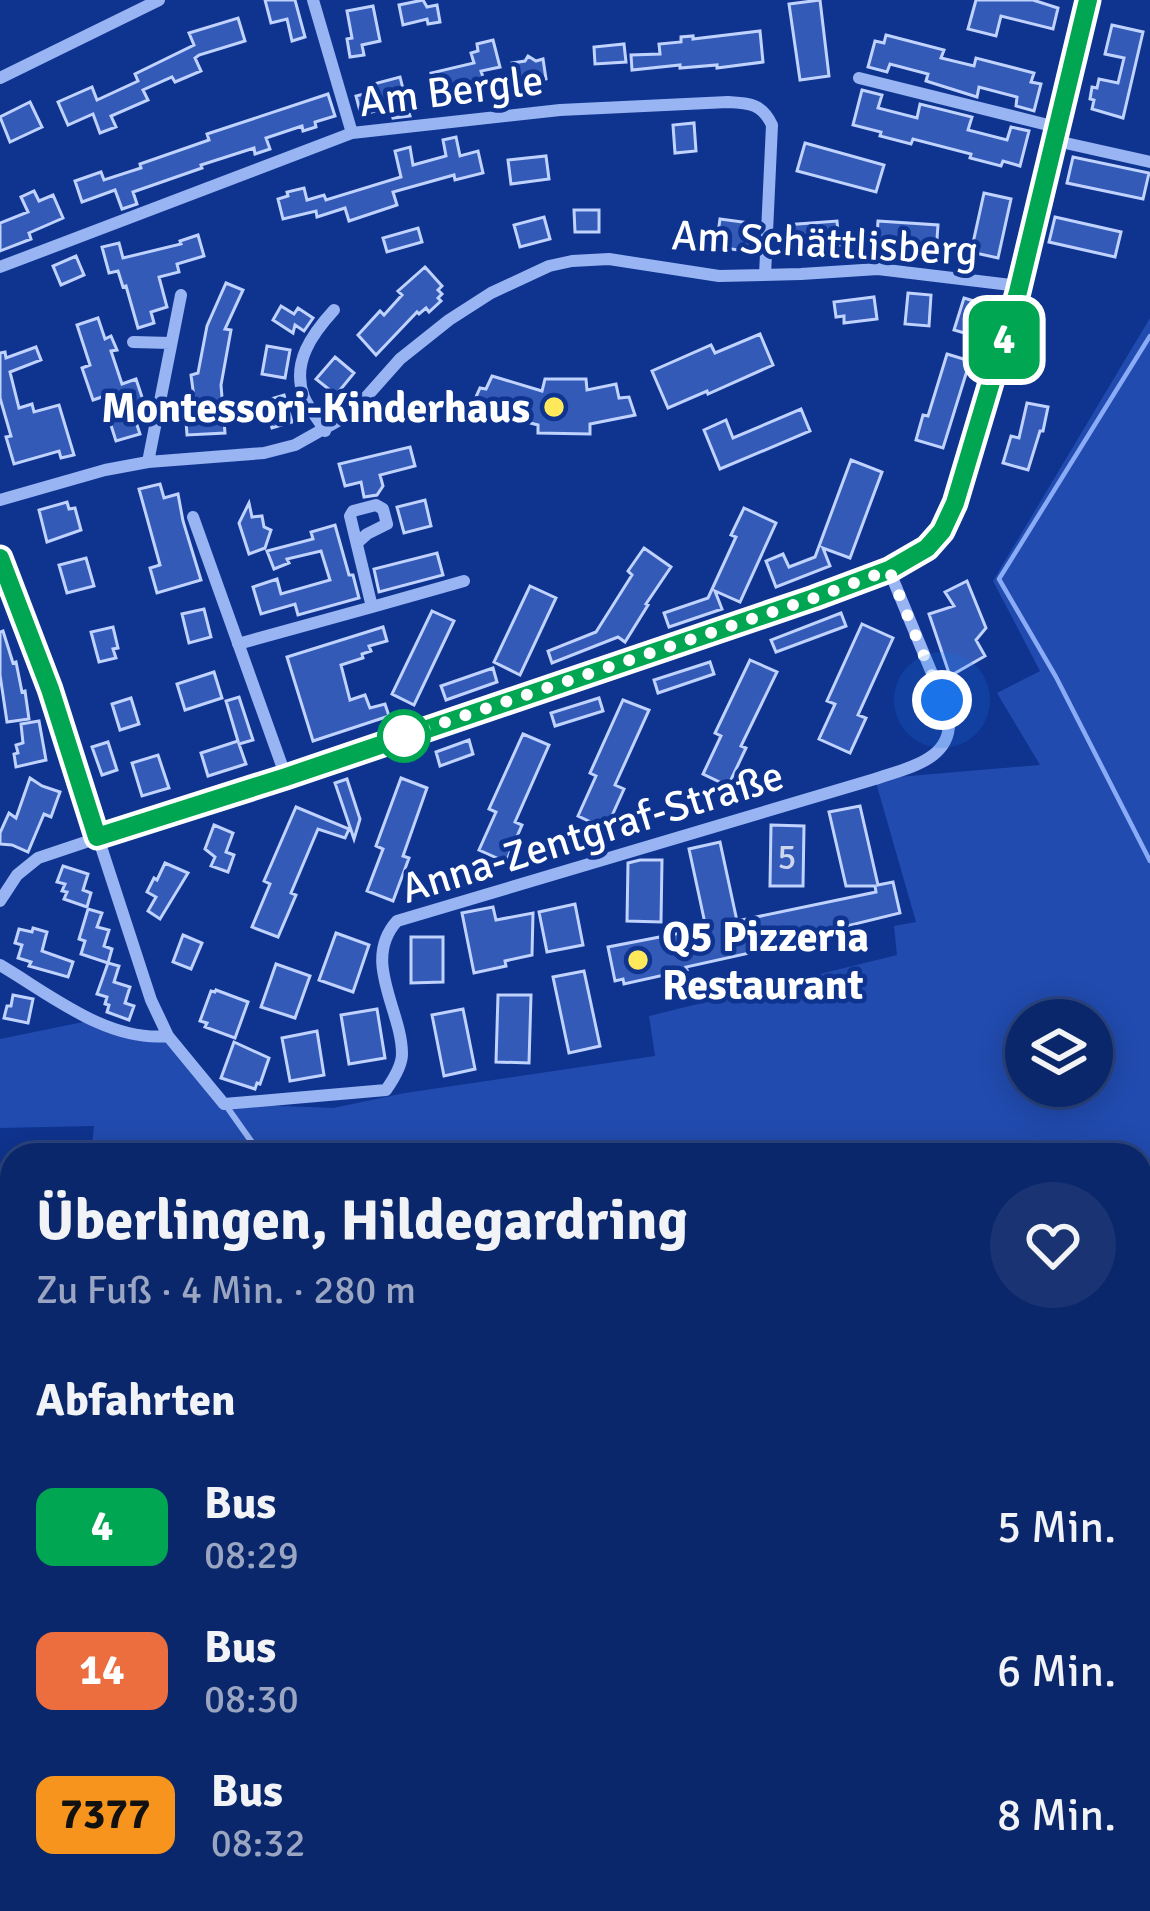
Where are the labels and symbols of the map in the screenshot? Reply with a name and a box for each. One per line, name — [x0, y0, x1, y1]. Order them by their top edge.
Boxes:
street label: Am Bergle — [356, 55, 546, 128]
street label: Am Schättlisberg — [670, 210, 980, 277]
line badge: 4 — [965, 301, 1043, 379]
place label: Montessori-Kinderhaus — [101, 383, 530, 434]
marker: Montessori-Kinderhaus — [541, 394, 567, 420]
your location — [912, 670, 972, 730]
unlabelled marker — [379, 711, 429, 761]
street label: Anna-Zentgraf-Straße — [395, 750, 790, 915]
house number: 5 — [777, 835, 797, 880]
place label: Q5 Pizzeria Restaurant — [662, 912, 869, 1011]
marker: Q5 Pizzeria Restaurant — [625, 947, 651, 973]

